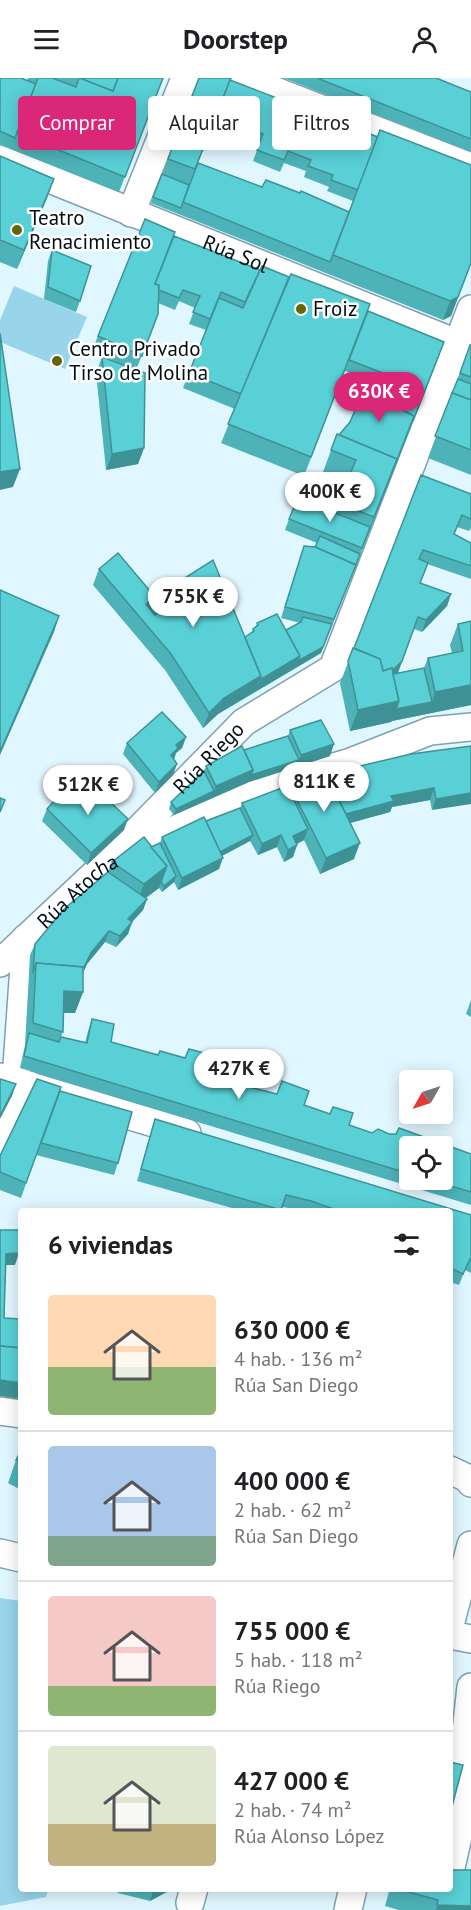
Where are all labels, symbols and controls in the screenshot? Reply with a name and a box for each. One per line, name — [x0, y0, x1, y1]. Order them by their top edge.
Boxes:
text: Doorstep — [183, 22, 288, 56]
icon: menu — [30, 23, 63, 56]
icon: person — [408, 23, 441, 56]
chip: Comprar — [18, 96, 136, 150]
chip: Alquilar — [148, 96, 260, 150]
chip: Filtros — [272, 96, 371, 150]
place label: Teatro Renacimiento — [29, 204, 151, 255]
marker: Teatro Renacimiento — [10, 223, 24, 237]
street label: Rúa Sol — [199, 228, 272, 279]
place label: Froiz — [313, 295, 357, 322]
marker: Froiz — [294, 302, 308, 316]
place label: Centro Privado Tirso de Molina — [69, 335, 208, 386]
marker: Centro Privado Tirso de Molina — [50, 354, 64, 368]
pin: 630K € — [330, 372, 428, 423]
text: 630K € — [348, 378, 410, 404]
pin: 400K € — [281, 472, 379, 523]
text: 400K € — [299, 478, 361, 504]
pin: 755K € — [144, 577, 242, 628]
text: 755K € — [162, 583, 224, 609]
street label: Rúa Riego — [167, 716, 250, 800]
pin: 811K € — [275, 762, 373, 813]
pin: 512K € — [39, 765, 137, 816]
text: 811K € — [293, 768, 355, 794]
text: 512K € — [57, 771, 119, 797]
street label: Rúa Atocha — [31, 847, 123, 934]
pin: 427K € — [190, 1049, 288, 1100]
text: 427K € — [208, 1055, 270, 1081]
north arrow — [399, 1070, 453, 1124]
map controls — [399, 1070, 453, 1190]
button: locate — [399, 1136, 453, 1190]
text: 6 viviendas — [48, 1228, 173, 1261]
icon: filters — [390, 1228, 423, 1261]
text: 630 000 € — [234, 1313, 350, 1346]
icon: home — [96, 1319, 168, 1391]
text: 4 hab. · 136 m² — [234, 1346, 363, 1372]
text: Rúa San Diego — [234, 1372, 358, 1398]
text: 400 000 € — [234, 1464, 350, 1497]
icon: home — [96, 1470, 168, 1542]
text: 2 hab. · 62 m² — [234, 1497, 352, 1523]
text: Rúa San Diego — [234, 1523, 358, 1549]
text: 755 000 € — [234, 1614, 350, 1647]
icon: home — [96, 1620, 168, 1692]
text: 5 hab. · 118 m² — [234, 1647, 363, 1673]
text: Rúa Riego — [234, 1673, 320, 1699]
text: 427 000 € — [234, 1764, 349, 1797]
icon: home — [96, 1770, 168, 1842]
text: 2 hab. · 74 m² — [234, 1797, 352, 1823]
text: Rúa Alonso López — [234, 1823, 384, 1849]

